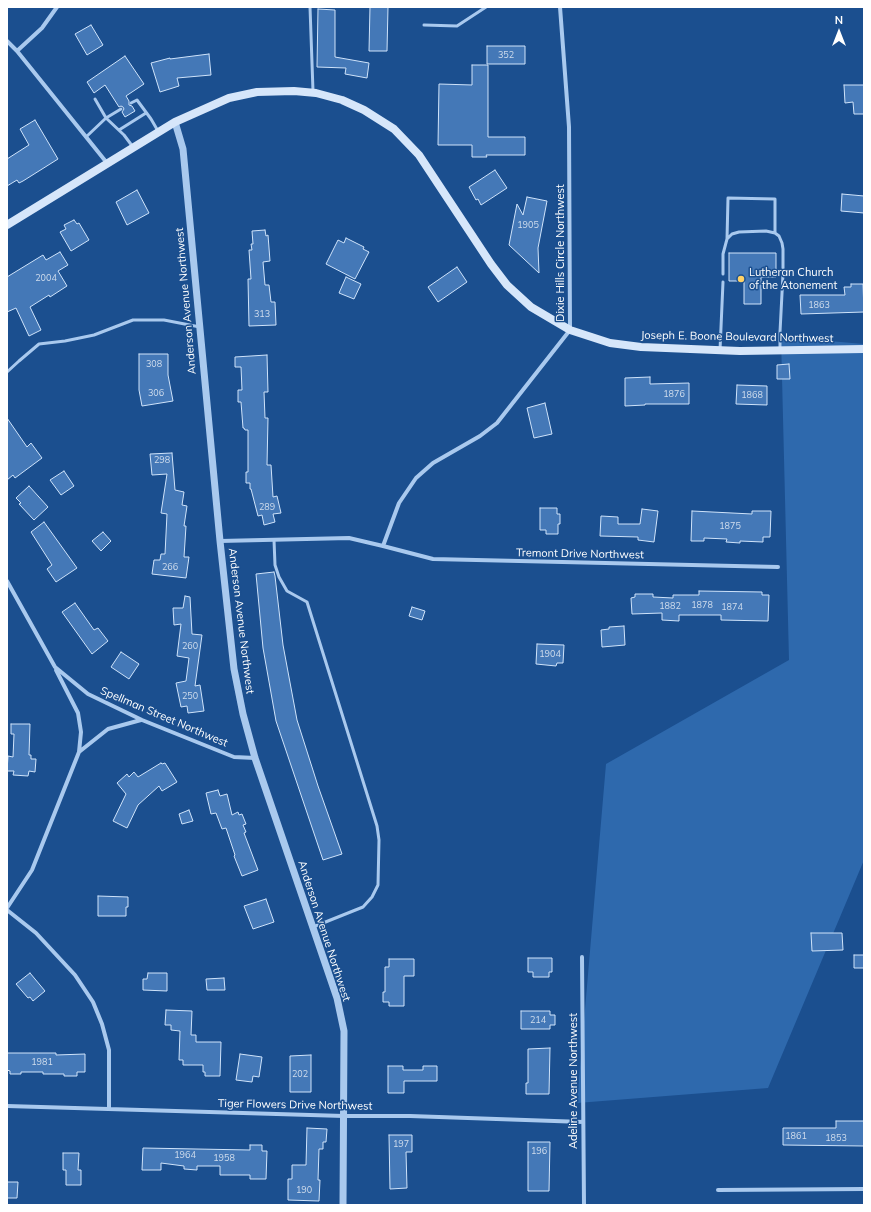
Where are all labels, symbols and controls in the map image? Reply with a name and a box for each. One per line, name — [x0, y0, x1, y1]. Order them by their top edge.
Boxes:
north arrow — [819, 12, 859, 52]
text: N — [835, 13, 843, 27]
house number: 352 — [498, 50, 514, 60]
street label: Dixie Hills Circle Northwest — [554, 184, 568, 322]
house number: 1905 — [517, 220, 539, 230]
street label: Anderson Avenue Northwest — [173, 227, 199, 375]
place label: Lutheran Church of the Atonement — [749, 266, 837, 292]
house number: 2004 — [35, 273, 57, 283]
marker: Lutheran Church of the Atonement — [736, 274, 746, 284]
house number: 1863 — [808, 300, 830, 310]
house number: 313 — [254, 309, 270, 319]
street label: Joseph E. Boone Boulevard Northwest — [641, 329, 833, 345]
house number: 308 — [146, 359, 162, 369]
house number: 306 — [148, 388, 164, 398]
house number: 1876 — [663, 389, 685, 399]
house number: 1868 — [741, 390, 763, 400]
house number: 298 — [154, 455, 170, 465]
house number: 289 — [259, 502, 275, 512]
house number: 1875 — [719, 521, 741, 531]
street label: Tremont Drive Northwest — [516, 546, 644, 562]
street label: Anderson Avenue Northwest — [225, 547, 257, 695]
house number: 266 — [162, 562, 178, 572]
house number: 1878 — [691, 600, 713, 610]
house number: 1882 — [659, 601, 681, 611]
house number: 1874 — [721, 602, 743, 612]
house number: 260 — [182, 641, 198, 651]
house number: 1904 — [539, 649, 561, 659]
street label: Spellman Street Northwest — [98, 684, 230, 750]
house number: 250 — [182, 691, 198, 701]
street label: Anderson Avenue Northwest — [295, 859, 353, 1003]
street label: Adeline Avenue Northwest — [567, 1013, 581, 1149]
house number: 214 — [530, 1015, 546, 1025]
house number: 1981 — [31, 1057, 53, 1067]
house number: 202 — [292, 1069, 308, 1079]
street label: Tiger Flowers Drive Northwest — [218, 1097, 372, 1113]
house number: 1861 — [785, 1131, 807, 1141]
house number: 1853 — [825, 1133, 847, 1143]
house number: 197 — [393, 1139, 409, 1149]
house number: 196 — [531, 1146, 547, 1156]
house number: 1964 — [174, 1150, 196, 1160]
house number: 1958 — [213, 1153, 235, 1163]
house number: 190 — [296, 1185, 312, 1195]

